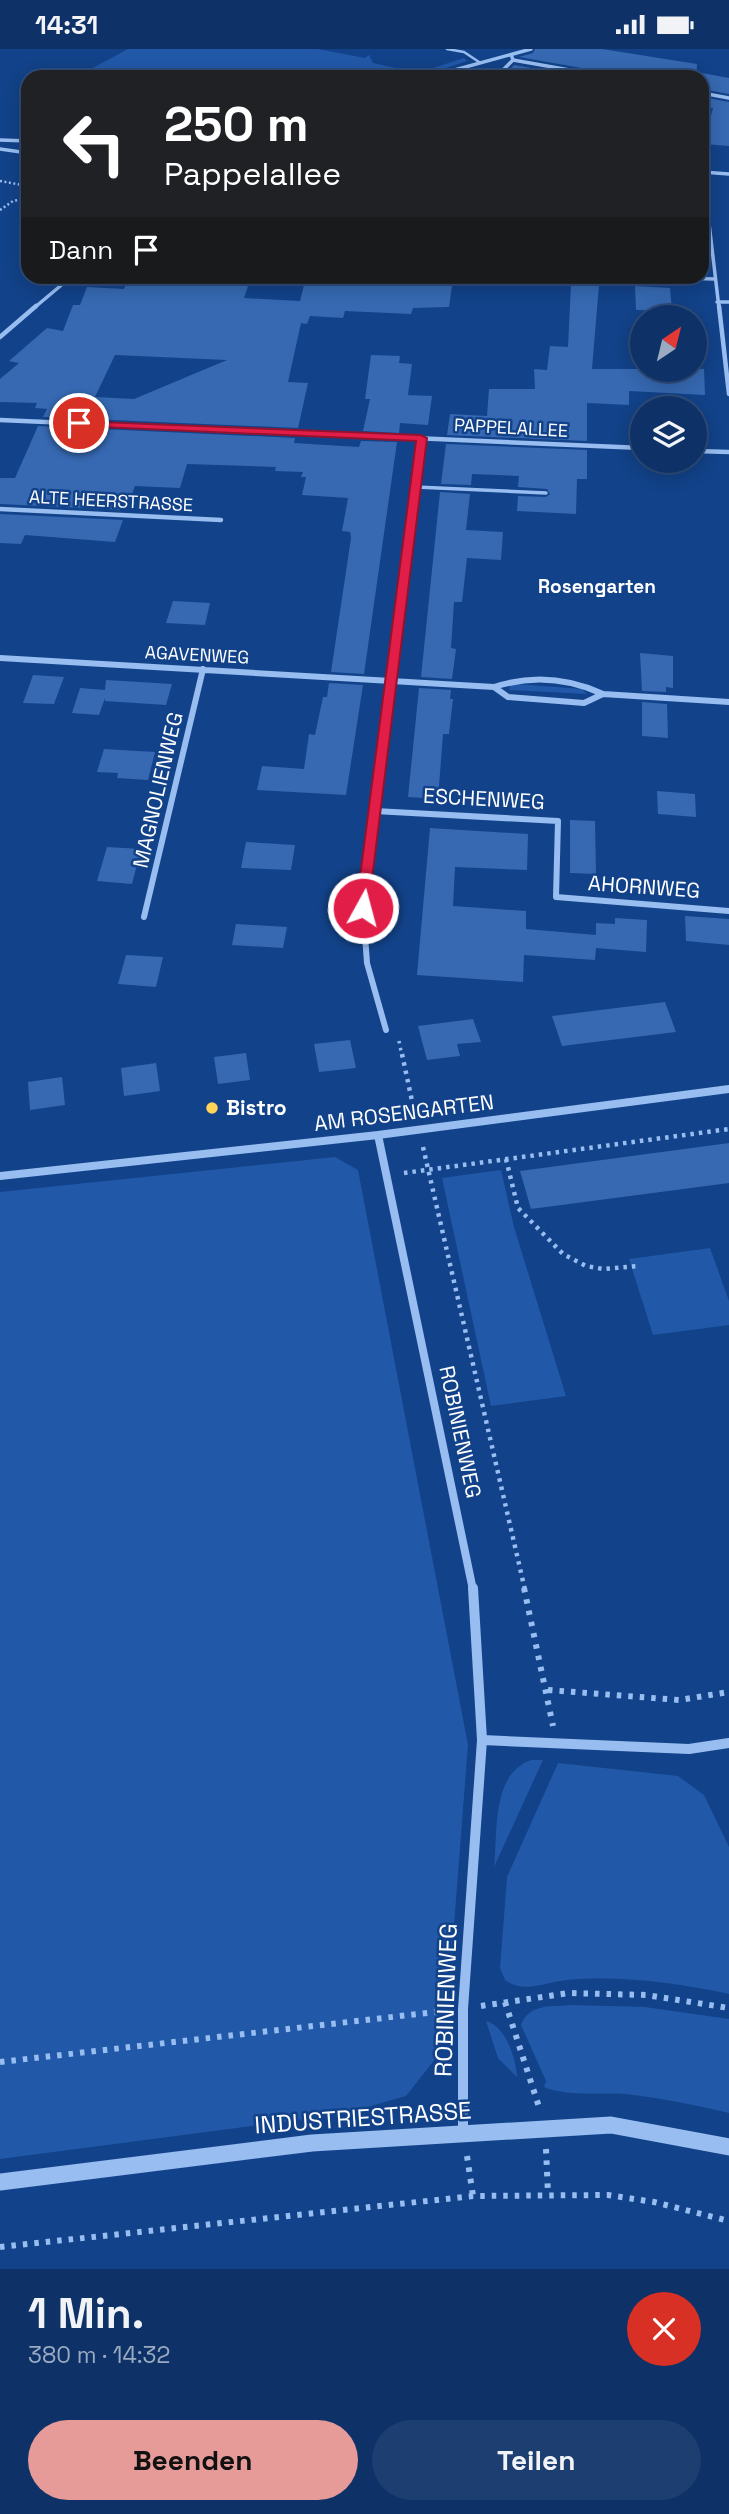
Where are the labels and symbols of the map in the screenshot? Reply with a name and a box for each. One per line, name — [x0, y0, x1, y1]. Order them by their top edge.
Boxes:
north arrow — [630, 305, 707, 381]
pin — [49, 393, 109, 453]
street label: PAPPELALLEE — [454, 413, 569, 442]
street label: ALTE HEERSTRASSE — [28, 485, 194, 516]
district label: Rosengarten — [538, 574, 656, 599]
street label: AGAVENWEG — [144, 640, 250, 669]
street label: MAGNOLIENWEG — [126, 709, 189, 871]
street label: ESCHENWEG — [423, 782, 546, 815]
street label: AHORNWEG — [587, 869, 701, 904]
position arrow — [326, 871, 400, 945]
street label: AM ROSENGARTEN — [312, 1088, 495, 1137]
place label: Bistro — [226, 1094, 287, 1121]
marker: Bistro — [204, 1100, 220, 1116]
street label: ROBINIENWEG — [433, 1363, 488, 1501]
street label: ROBINIENWEG — [427, 1923, 464, 2077]
street label: INDUSTRIESTRASSE — [253, 2094, 473, 2141]

